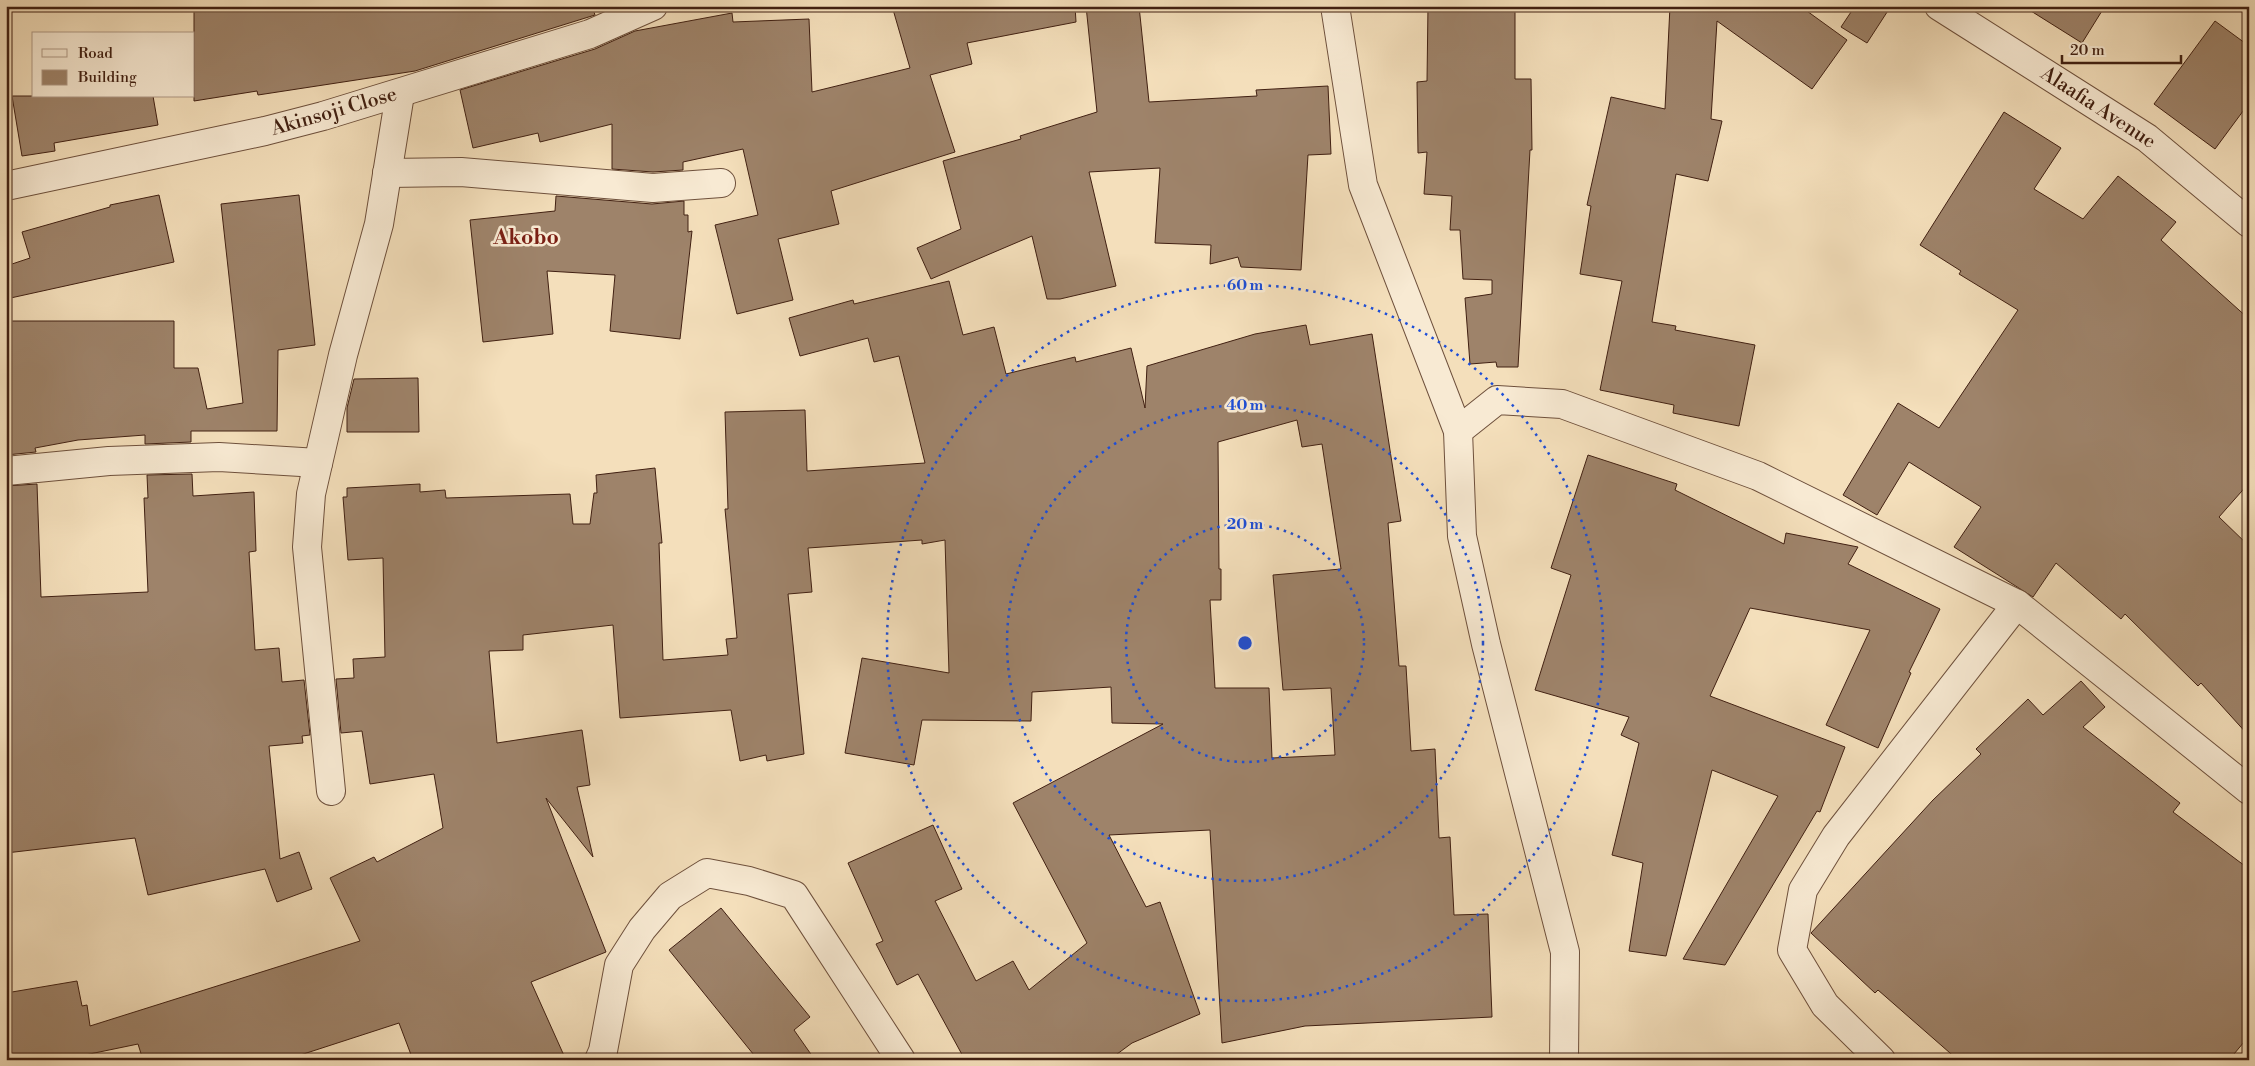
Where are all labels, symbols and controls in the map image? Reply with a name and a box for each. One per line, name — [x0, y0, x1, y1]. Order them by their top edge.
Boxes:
legend — [32, 32, 195, 98]
scale bar — [2062, 32, 2181, 64]
text: 20 m — [2070, 41, 2105, 60]
text: Road — [78, 44, 113, 63]
street label: Alaafia Avenue — [2035, 61, 2160, 155]
text: Building — [77, 68, 137, 87]
street label: Akinsoji Close — [267, 82, 400, 142]
district label: Akobo — [492, 225, 559, 251]
text: 60 m — [1227, 276, 1264, 295]
text: 40 m — [1226, 396, 1264, 415]
text: 20 m — [1227, 515, 1264, 534]
centre of rings — [1236, 634, 1254, 652]

